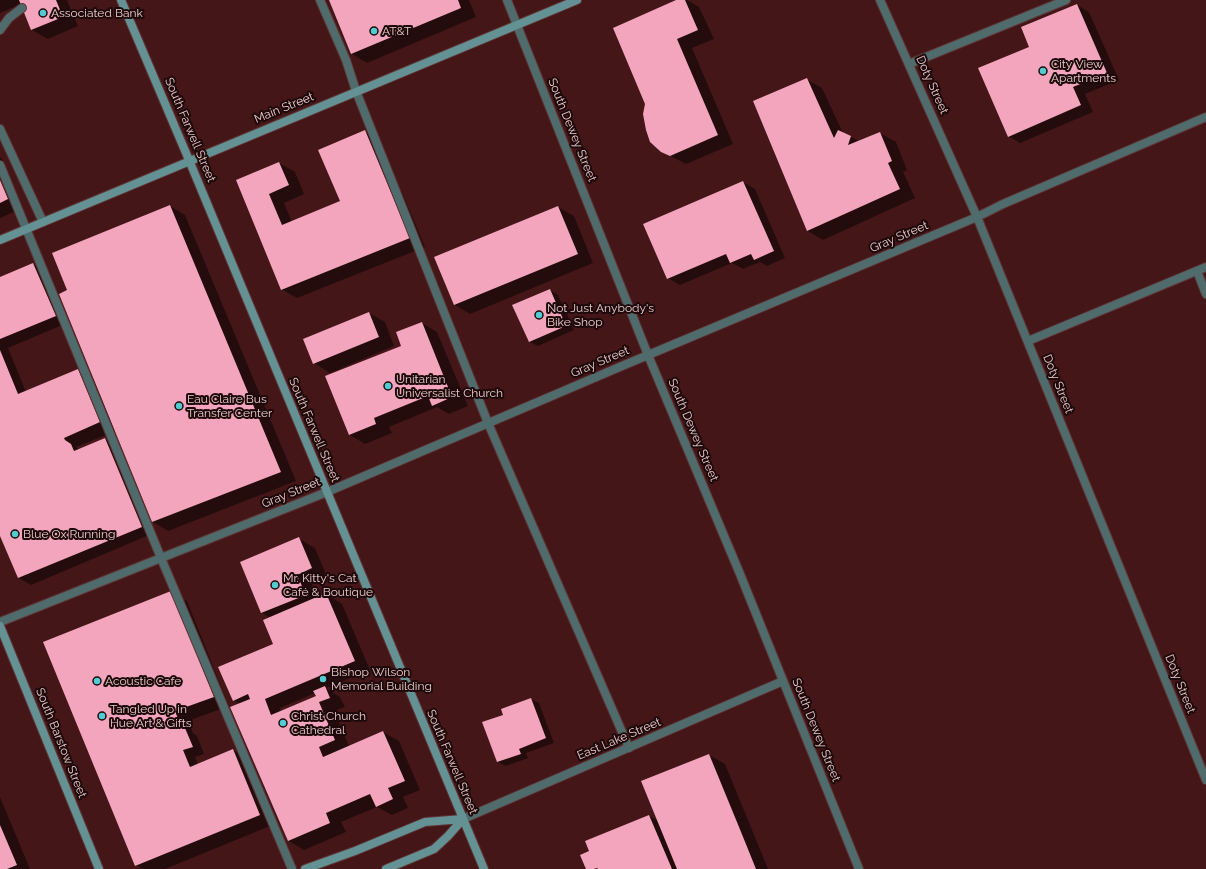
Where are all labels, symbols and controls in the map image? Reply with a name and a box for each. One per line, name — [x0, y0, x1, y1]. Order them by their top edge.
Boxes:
place label: Associated Bank — [51, 6, 143, 20]
marker: Associated Bank — [38, 8, 48, 18]
place label: AT&T — [382, 24, 411, 38]
marker: AT&T — [369, 26, 379, 36]
street label: Doty Street — [913, 54, 951, 116]
place label: City View Apartments — [1051, 57, 1116, 85]
marker: City View Apartments — [1038, 66, 1048, 76]
street label: South Farwell Street — [161, 76, 219, 184]
street label: South Dewey Street — [545, 76, 599, 184]
street label: Main Street — [252, 90, 316, 126]
street label: Gray Street — [868, 218, 930, 256]
place label: Not Just Anybody's Bike Shop — [547, 301, 654, 329]
marker: Not Just Anybody's Bike Shop — [534, 310, 544, 320]
street label: Gray Street — [569, 343, 631, 381]
street label: Doty Street — [1040, 352, 1076, 416]
place label: Unitarian Universalist Church — [396, 372, 503, 400]
street label: South Farwell Street — [285, 376, 343, 484]
street label: South Dewey Street — [665, 376, 721, 484]
marker: Unitarian Universalist Church — [383, 381, 393, 391]
place label: Eau Claire Bus Transfer Center — [187, 392, 272, 420]
marker: Eau Claire Bus Transfer Center — [174, 401, 184, 411]
street label: Gray Street — [260, 475, 322, 511]
place label: Blue Ox Running — [23, 527, 115, 541]
marker: Blue Ox Running — [10, 529, 20, 539]
place label: Mr. Kitty's Cat Café & Boutique — [283, 571, 373, 599]
marker: Mr. Kitty's Cat Café & Boutique — [270, 580, 280, 590]
street label: Doty Street — [1162, 652, 1198, 716]
place label: Bishop Wilson Memorial Building — [331, 665, 432, 693]
place label: Acoustic Cafe — [105, 674, 181, 688]
marker: Bishop Wilson Memorial Building — [318, 674, 328, 684]
marker: Acoustic Cafe — [92, 676, 102, 686]
street label: South Dewey Street — [789, 676, 843, 784]
street label: South Barstow Street — [32, 686, 90, 800]
place label: Tangled Up in Hue Art & Gifts — [110, 702, 192, 730]
street label: South Farwell Street — [423, 708, 481, 816]
place label: Christ Church Cathedral — [291, 709, 366, 737]
marker: Tangled Up in Hue Art & Gifts — [97, 711, 107, 721]
street label: East Lake Street — [575, 715, 663, 763]
marker: Christ Church Cathedral — [278, 718, 288, 728]

